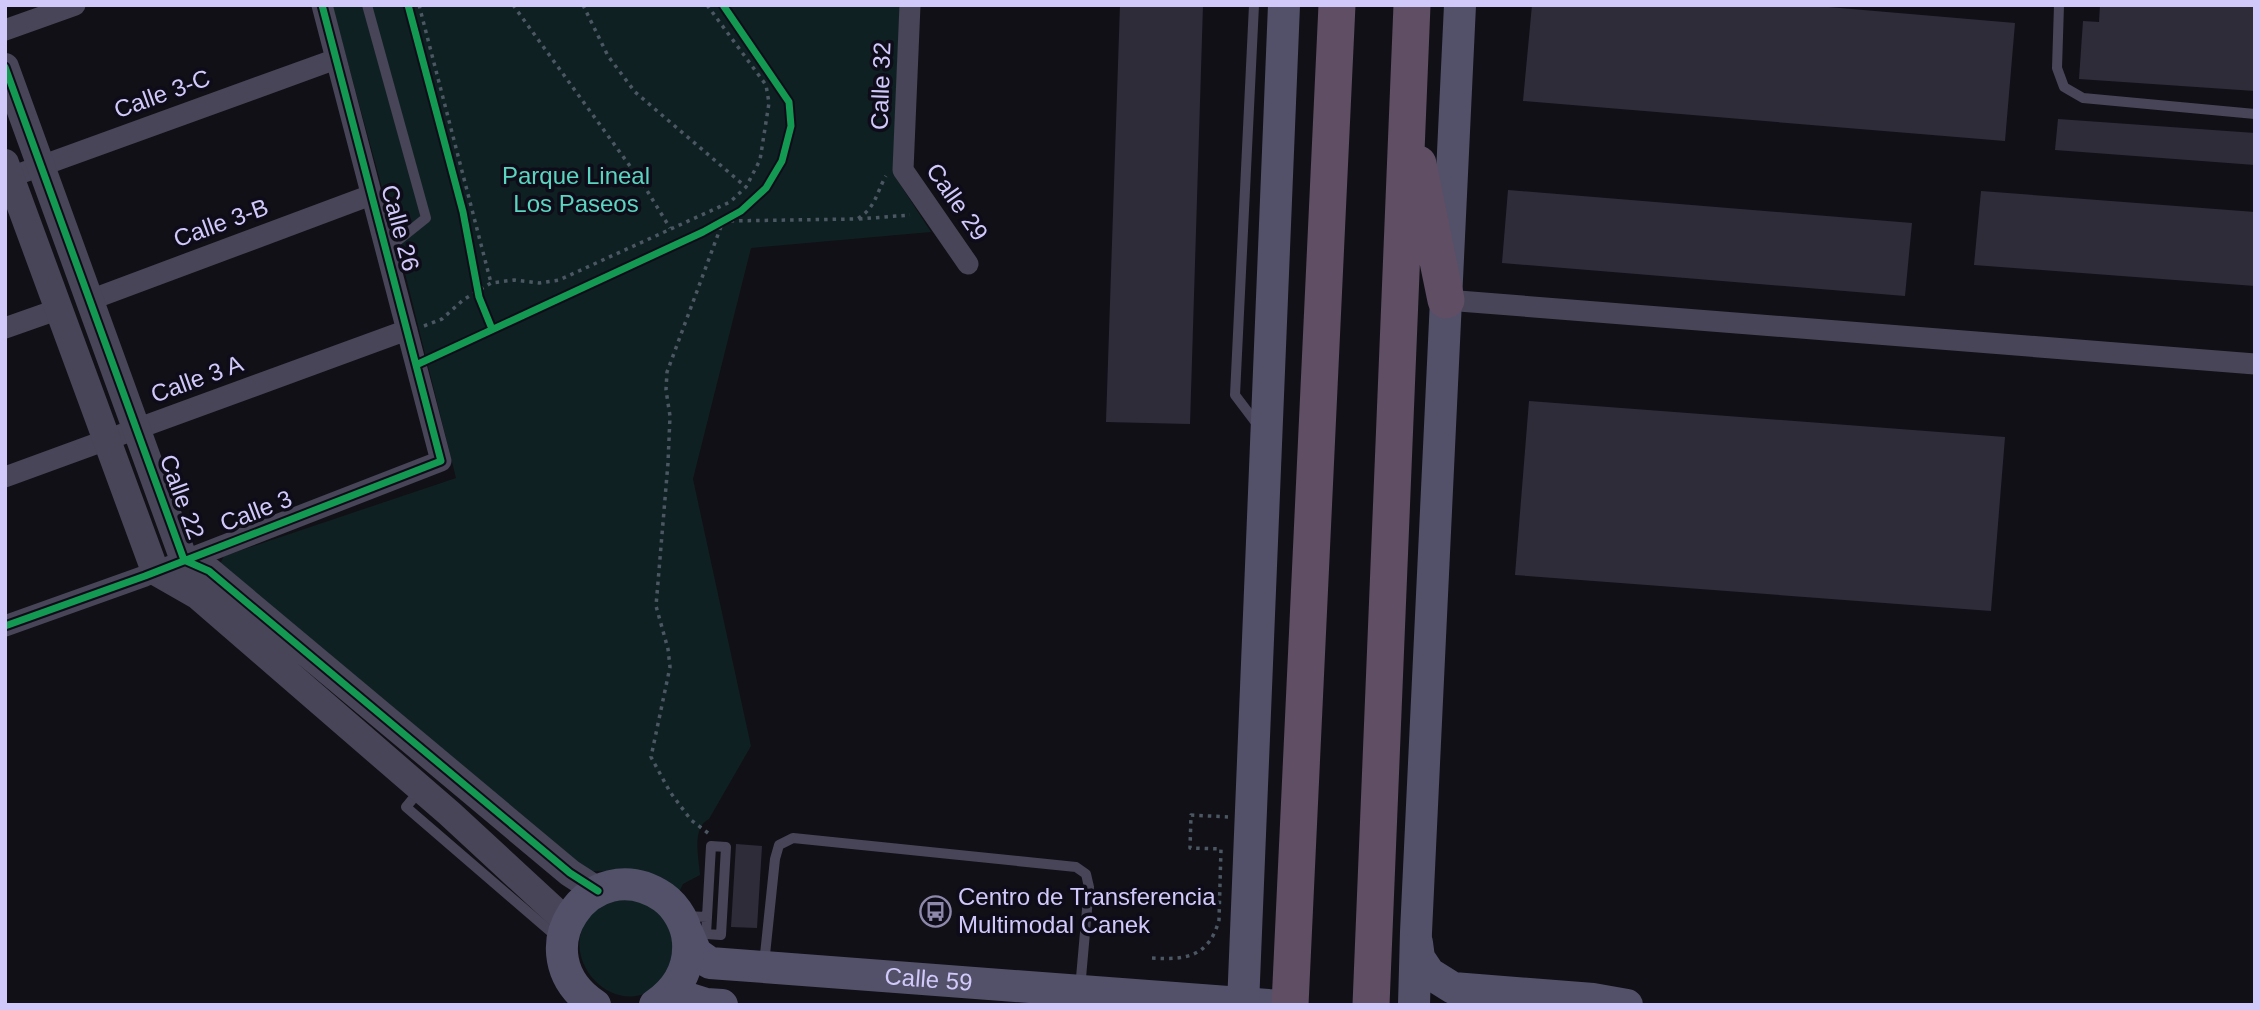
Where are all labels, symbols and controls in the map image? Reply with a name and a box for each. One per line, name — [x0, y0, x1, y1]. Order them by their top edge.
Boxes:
street label: Calle 32 — [865, 42, 896, 130]
street label: Calle 3-C — [110, 64, 213, 123]
street label: Calle 29 — [921, 158, 994, 246]
park label: Parque Lineal Los Paseos — [502, 162, 650, 217]
street label: Calle 26 — [376, 182, 425, 274]
street label: Calle 3-B — [170, 193, 272, 252]
street label: Calle 3 A — [147, 349, 247, 408]
street label: Calle 22 — [155, 451, 210, 543]
street label: Calle 3 — [216, 485, 296, 537]
place label: Centro de Transferencia Multimodal Canek — [958, 883, 1216, 938]
bus stop icon: Centro de Transferencia Multimodal Canek — [918, 894, 952, 928]
street label: Calle 59 — [884, 962, 974, 996]

